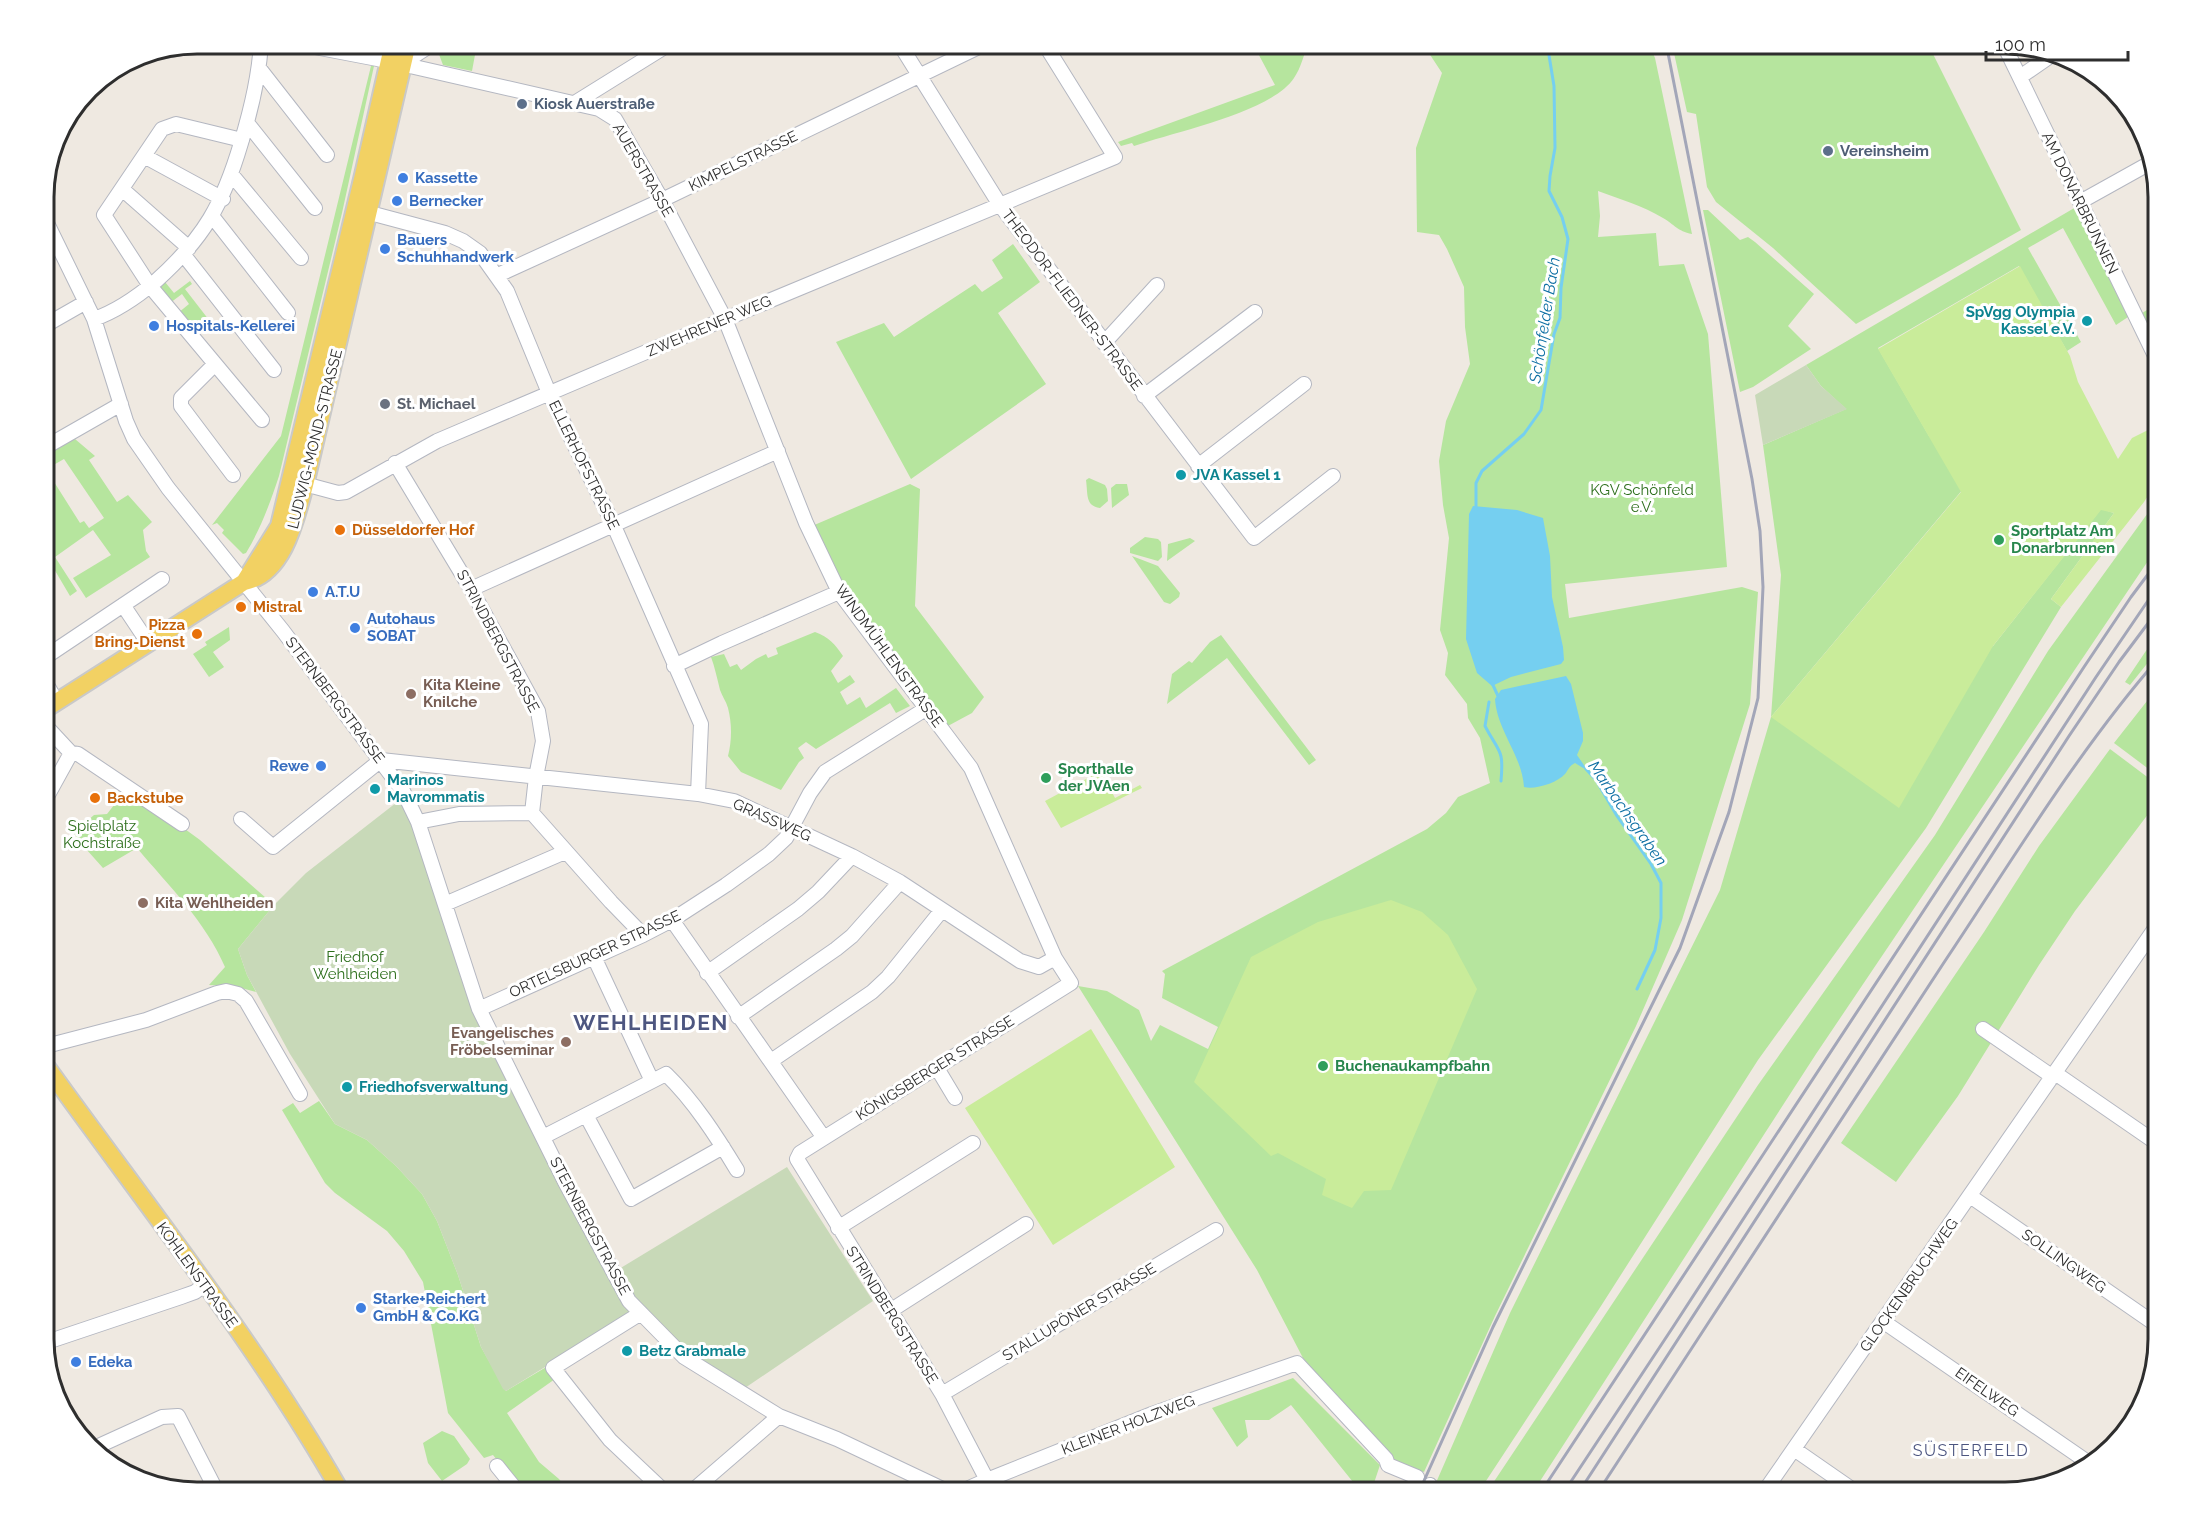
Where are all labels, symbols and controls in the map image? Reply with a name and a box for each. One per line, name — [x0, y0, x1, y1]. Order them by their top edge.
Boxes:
scale bar — [1986, 24, 2128, 62]
text: 100 m — [1995, 34, 2046, 55]
place label: Kiosk Auerstraße — [534, 95, 655, 113]
marker: Kiosk Auerstraße — [515, 97, 529, 111]
street label: AUERSTRASSE — [609, 120, 677, 220]
street label: KIMPELSTRASSE — [686, 127, 800, 195]
street label: AM DONARBRUNNEN — [2038, 129, 2122, 277]
place label: Vereinsheim — [1840, 142, 1929, 160]
marker: Vereinsheim — [1821, 144, 1835, 158]
place label: Kassette — [415, 169, 478, 187]
marker: Kassette — [396, 171, 410, 185]
place label: Bernecker — [409, 192, 483, 210]
marker: Bernecker — [390, 194, 404, 208]
street label: THEODOR-FLIEDNER-STRASSE — [998, 206, 1146, 394]
place label: Bauers Schuhhandwerk — [397, 231, 515, 266]
marker: Bauers Schuhhandwerk — [378, 242, 392, 256]
water label: Schönfelder Bach — [1525, 256, 1564, 385]
street label: ZWEHRENER WEG — [644, 292, 774, 360]
place label: SpVgg Olympia Kassel e.V. — [1966, 303, 2075, 338]
marker: SpVgg Olympia Kassel e.V. — [2080, 314, 2094, 328]
place label: Hospitals-Kellerei — [166, 317, 295, 335]
marker: Hospitals-Kellerei — [147, 319, 161, 333]
street label: LUDWIG-MOND-STRASSE — [284, 347, 346, 531]
place label: St. Michael — [397, 395, 476, 413]
marker: St. Michael — [378, 397, 392, 411]
street label: ELLERHOFSTRASSE — [545, 397, 623, 533]
place label: JVA Kassel 1 — [1193, 466, 1281, 484]
marker: JVA Kassel 1 — [1174, 468, 1188, 482]
park label: KGV Schönfeld e.V. — [1590, 481, 1694, 516]
place label: Düsseldorfer Hof — [352, 521, 475, 539]
place label: Sportplatz Am Donarbrunnen — [2011, 522, 2115, 557]
marker: Düsseldorfer Hof — [333, 523, 347, 537]
marker: Sportplatz Am Donarbrunnen — [1992, 533, 2006, 547]
street label: STRINDBERGSTRASSE — [453, 567, 543, 715]
street label: WINDMÜHLENSTRASSE — [831, 581, 948, 731]
place label: A.T.U — [325, 583, 360, 601]
marker: A.T.U — [306, 585, 320, 599]
place label: Mistral — [253, 598, 302, 616]
marker: Mistral — [234, 600, 248, 614]
place label: Autohaus SOBAT — [367, 610, 435, 645]
place label: Pizza Bring-Dienst — [95, 616, 185, 651]
marker: Autohaus SOBAT — [348, 621, 362, 635]
marker: Pizza Bring-Dienst — [190, 627, 204, 641]
street label: STERNBERGSTRASSE — [282, 633, 388, 767]
place label: Kita Kleine Knilche — [423, 676, 500, 711]
marker: Kita Kleine Knilche — [404, 687, 418, 701]
place label: Rewe — [269, 757, 309, 775]
water label: Marbachsgraben — [1584, 757, 1671, 869]
marker: Rewe — [314, 759, 328, 773]
place label: Sporthalle der JVAen — [1058, 760, 1133, 795]
place label: Marinos Mavrommatis — [387, 771, 485, 806]
marker: Sporthalle der JVAen — [1039, 771, 1053, 785]
marker: Marinos Mavrommatis — [368, 782, 382, 796]
place label: Backstube — [107, 789, 184, 807]
marker: Backstube — [88, 791, 102, 805]
street label: GRASSWEG — [730, 795, 814, 845]
park label: Spielplatz Kochstraße — [63, 817, 141, 852]
place label: Kita Wehlheiden — [155, 894, 273, 912]
marker: Kita Wehlheiden — [136, 896, 150, 910]
street label: ORTELSBURGER STRASSE — [506, 906, 684, 1002]
park label: Friedhof Wehlheiden — [313, 948, 397, 983]
district label: WEHLHEIDEN — [573, 1010, 729, 1035]
street label: KÖNIGSBERGER STRASSE — [852, 1011, 1017, 1124]
place label: Evangelisches Fröbelseminar — [450, 1024, 554, 1059]
marker: Evangelisches Fröbelseminar — [559, 1035, 573, 1049]
place label: Buchenaukampfbahn — [1335, 1057, 1490, 1075]
marker: Buchenaukampfbahn — [1316, 1059, 1330, 1073]
place label: Friedhofsverwaltung — [359, 1078, 508, 1096]
marker: Friedhofsverwaltung — [340, 1080, 354, 1094]
street label: STERNBERGSTRASSE — [546, 1154, 634, 1298]
street label: GLOCKENBRUCHWEG — [1856, 1215, 1962, 1355]
street label: KOHLENSTRASSE — [153, 1219, 241, 1331]
street label: SOLLINGWEG — [2018, 1225, 2110, 1297]
street label: STRINDBERGSTRASSE — [842, 1243, 942, 1387]
street label: STALLUPÖNER STRASSE — [998, 1258, 1159, 1365]
place label: Starke+Reichert GmbH & Co.KG — [373, 1290, 486, 1325]
marker: Starke+Reichert GmbH & Co.KG — [354, 1301, 368, 1315]
place label: Betz Grabmale — [639, 1342, 746, 1360]
marker: Betz Grabmale — [620, 1344, 634, 1358]
place label: Edeka — [88, 1353, 133, 1371]
marker: Edeka — [69, 1355, 83, 1369]
street label: EIFELWEG — [1952, 1364, 2022, 1420]
street label: KLEINER HOLZWEG — [1059, 1391, 1197, 1459]
district label: SÜSTERFELD — [1913, 1440, 2029, 1460]

